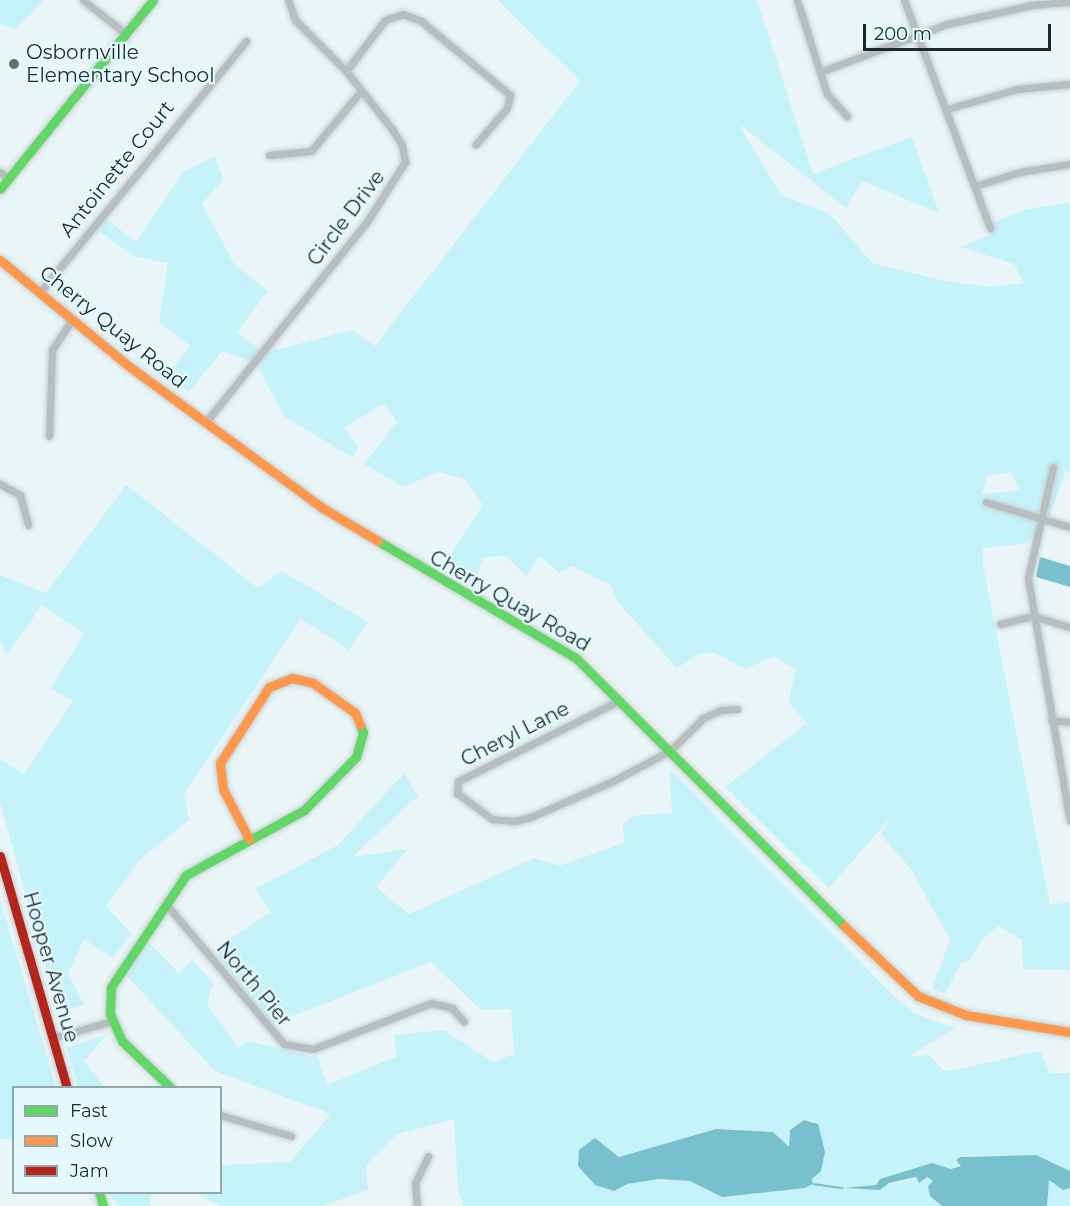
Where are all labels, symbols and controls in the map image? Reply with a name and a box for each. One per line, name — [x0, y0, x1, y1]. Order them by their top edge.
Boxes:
scale bar — [866, 12, 1054, 50]
text: 200 m — [874, 23, 932, 45]
place label: Osbornville Elementary School — [26, 40, 215, 87]
marker: Osbornville Elementary School — [7, 57, 21, 71]
street label: Antoinette Court — [55, 96, 179, 242]
street label: Circle Drive — [302, 165, 390, 271]
street label: Cherry Quay Road — [35, 261, 191, 393]
street label: Cherry Quay Road — [425, 545, 595, 657]
street label: Cheryl Lane — [457, 696, 573, 772]
street label: Hooper Avenue — [18, 889, 84, 1045]
street label: North Pier — [211, 937, 297, 1031]
legend — [12, 1086, 222, 1194]
text: Fast — [70, 1100, 108, 1122]
text: Slow — [70, 1130, 113, 1152]
text: Jam — [70, 1160, 109, 1182]

